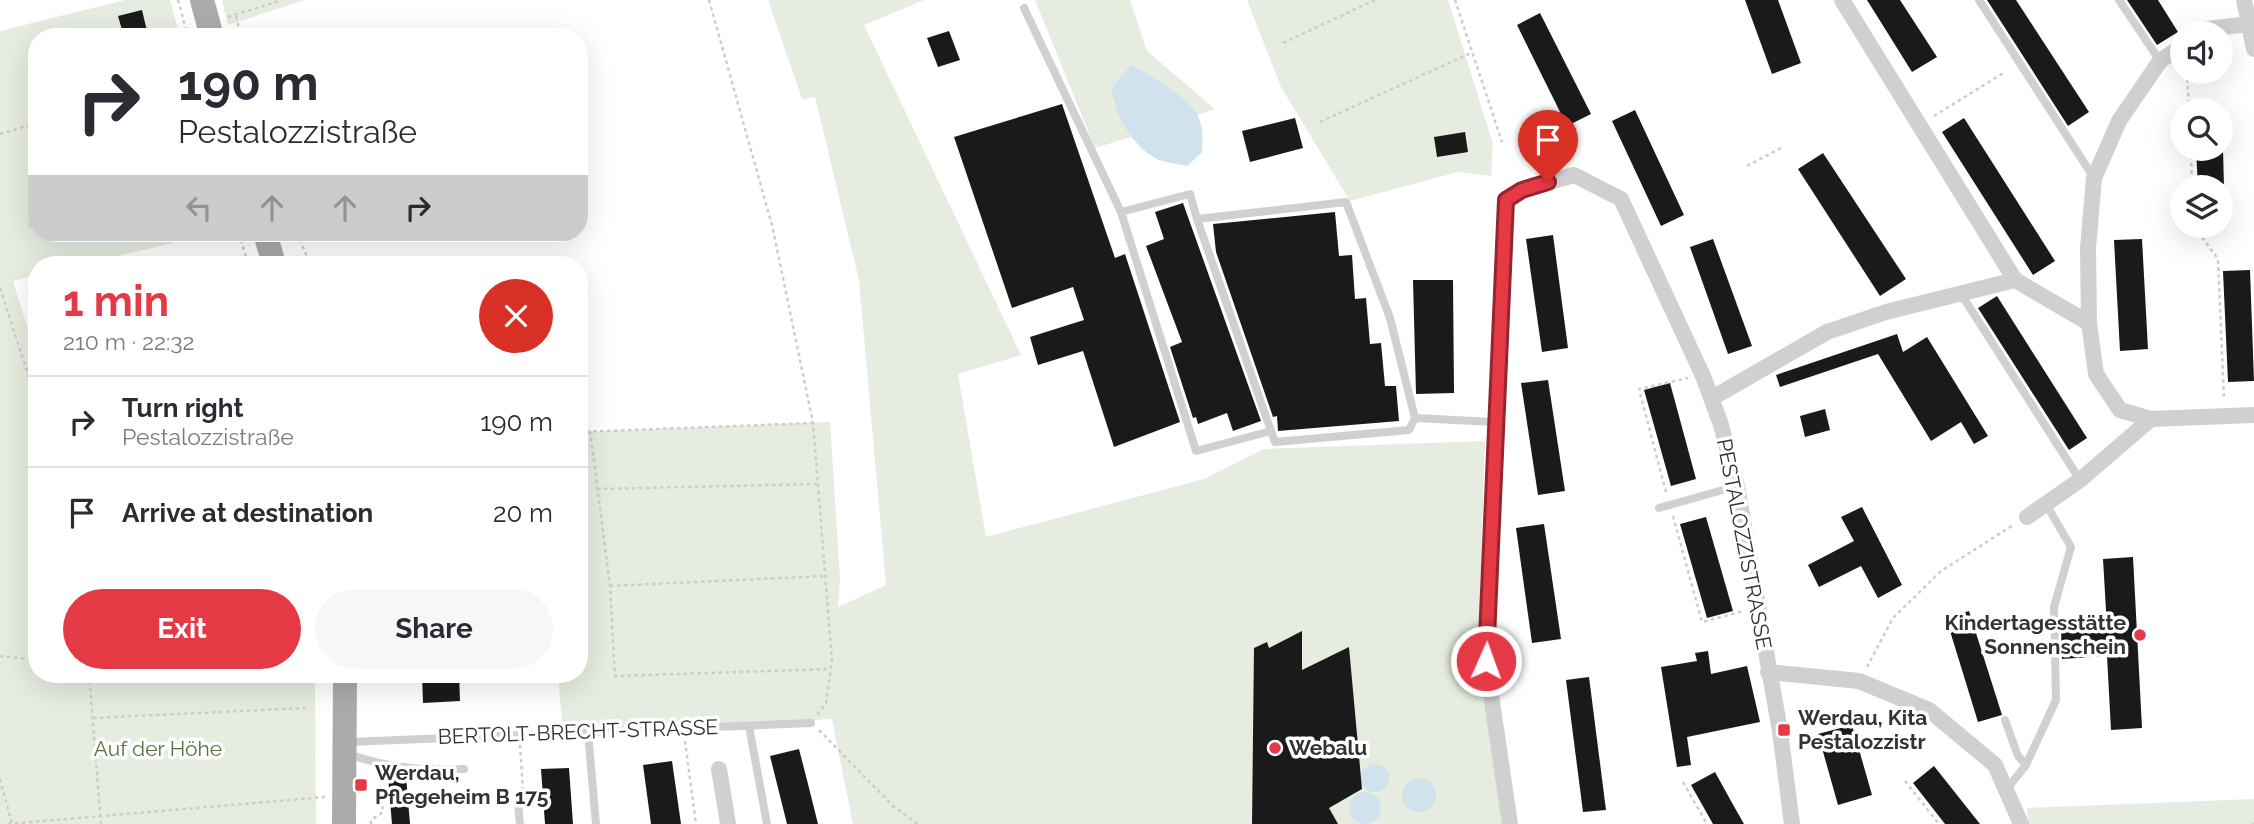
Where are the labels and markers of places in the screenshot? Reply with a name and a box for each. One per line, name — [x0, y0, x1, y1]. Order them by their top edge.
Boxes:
pin — [1518, 110, 1578, 182]
place label: Kindertagesstätte Sonnenschein — [1944, 610, 2126, 659]
marker: Kindertagesstätte Sonnenschein — [2132, 627, 2148, 643]
place label: Werdau, Kita Pestalozzistr — [1798, 705, 1927, 754]
marker: Werdau, Kita Pestalozzistr — [1776, 722, 1792, 738]
place label: Webalu — [1289, 735, 1367, 760]
marker: Webalu — [1267, 740, 1283, 756]
place label: Werdau, Pflegeheim B 175 — [375, 760, 548, 809]
marker: Werdau, Pflegeheim B 175 — [353, 777, 369, 793]

